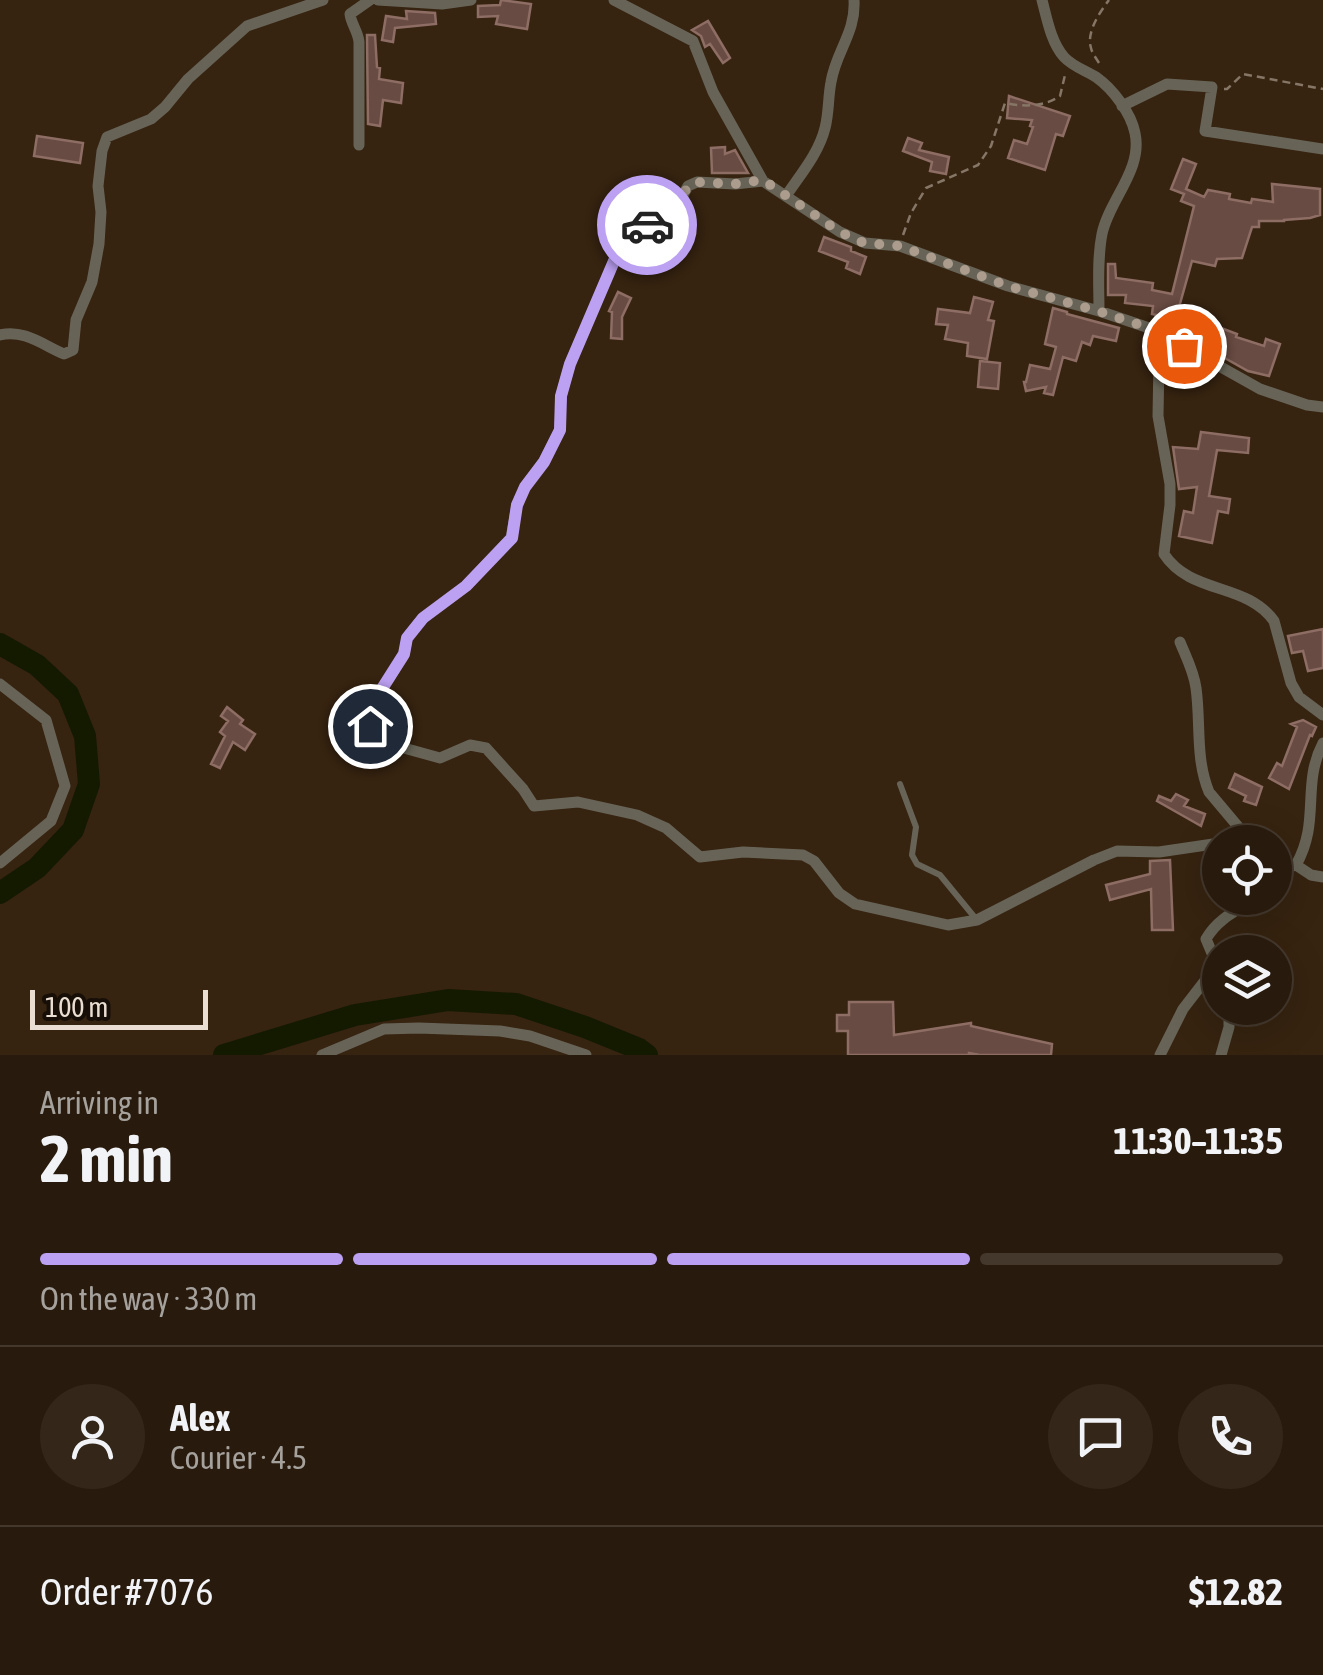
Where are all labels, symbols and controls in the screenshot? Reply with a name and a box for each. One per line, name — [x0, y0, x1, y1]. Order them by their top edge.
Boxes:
courier — [597, 175, 697, 275]
icon: car — [620, 198, 675, 253]
pin — [1142, 304, 1227, 389]
icon: bag — [1157, 319, 1212, 374]
pin — [328, 684, 413, 769]
icon: home — [343, 699, 398, 754]
map controls — [1202, 825, 1292, 1025]
button: locate — [1202, 825, 1292, 915]
button: layers — [1202, 935, 1292, 1025]
scale bar — [30, 985, 208, 1030]
text: 100 m — [45, 991, 108, 1023]
text: Arriving in — [40, 1084, 159, 1121]
text: 11:30–11:35 — [1113, 1119, 1283, 1162]
text: 2 min — [40, 1121, 173, 1196]
text: On the way · 330 m — [40, 1280, 257, 1317]
button: person — [40, 1384, 145, 1489]
button: chat — [1048, 1384, 1153, 1489]
button: phone — [1178, 1384, 1283, 1489]
text: Alex — [170, 1396, 231, 1439]
text: Courier · 4.5 — [170, 1439, 307, 1476]
text: Order #7076 — [40, 1570, 213, 1613]
text: $12.82 — [1189, 1570, 1283, 1613]

